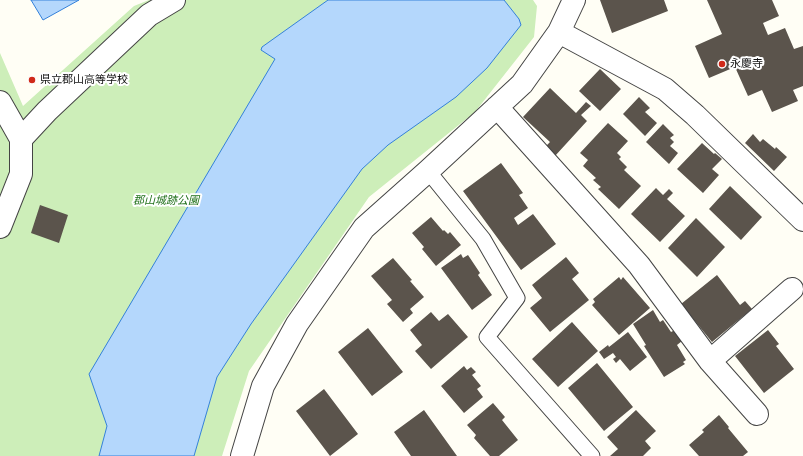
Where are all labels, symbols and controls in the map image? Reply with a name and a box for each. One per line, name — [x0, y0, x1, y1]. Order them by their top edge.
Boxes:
place label: 永慶寺 — [730, 57, 763, 71]
marker: 永慶寺 — [717, 59, 727, 69]
place label: 県立郡山高等学校 — [40, 73, 128, 87]
marker: 県立郡山高等学校 — [27, 75, 37, 85]
park label: 郡山城跡公園 — [133, 194, 199, 208]

